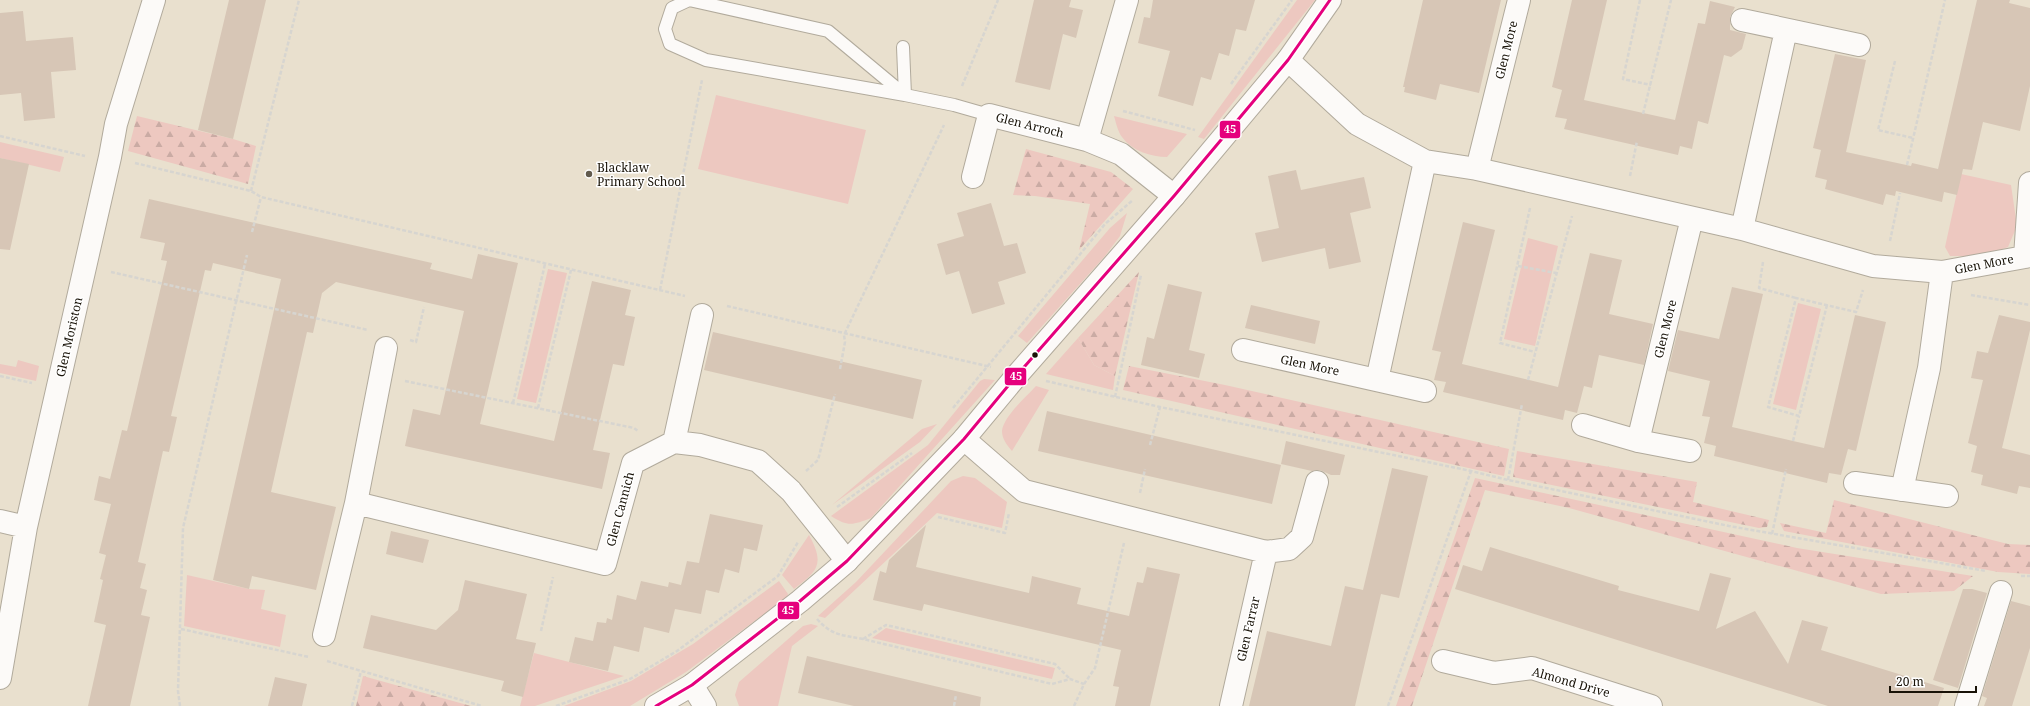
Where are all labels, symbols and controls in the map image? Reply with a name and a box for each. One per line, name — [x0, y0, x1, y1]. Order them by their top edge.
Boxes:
street label: Glen More — [1491, 19, 1521, 81]
street label: Glen Arroch — [994, 108, 1066, 142]
line badge: 45 — [1219, 120, 1241, 139]
text: 45 — [1224, 121, 1236, 136]
place label: Blacklaw Primary School — [597, 159, 685, 190]
marker: Blacklaw Primary School — [584, 169, 594, 179]
street label: Glen More — [1953, 250, 2015, 278]
street label: Glen Moriston — [52, 295, 87, 379]
street label: Glen More — [1650, 298, 1680, 360]
unlabelled marker — [1030, 350, 1040, 360]
street label: Glen More — [1279, 350, 1341, 380]
line badge: 45 — [1004, 367, 1027, 386]
text: 45 — [1010, 368, 1022, 383]
street label: Glen Cannich — [602, 469, 638, 548]
street label: Glen Farrar — [1232, 594, 1264, 663]
line badge: 45 — [777, 601, 800, 620]
text: 45 — [782, 602, 794, 617]
street label: Almond Drive — [1530, 663, 1612, 701]
scale bar — [1890, 668, 1976, 694]
text: 20 m — [1896, 673, 1924, 690]

